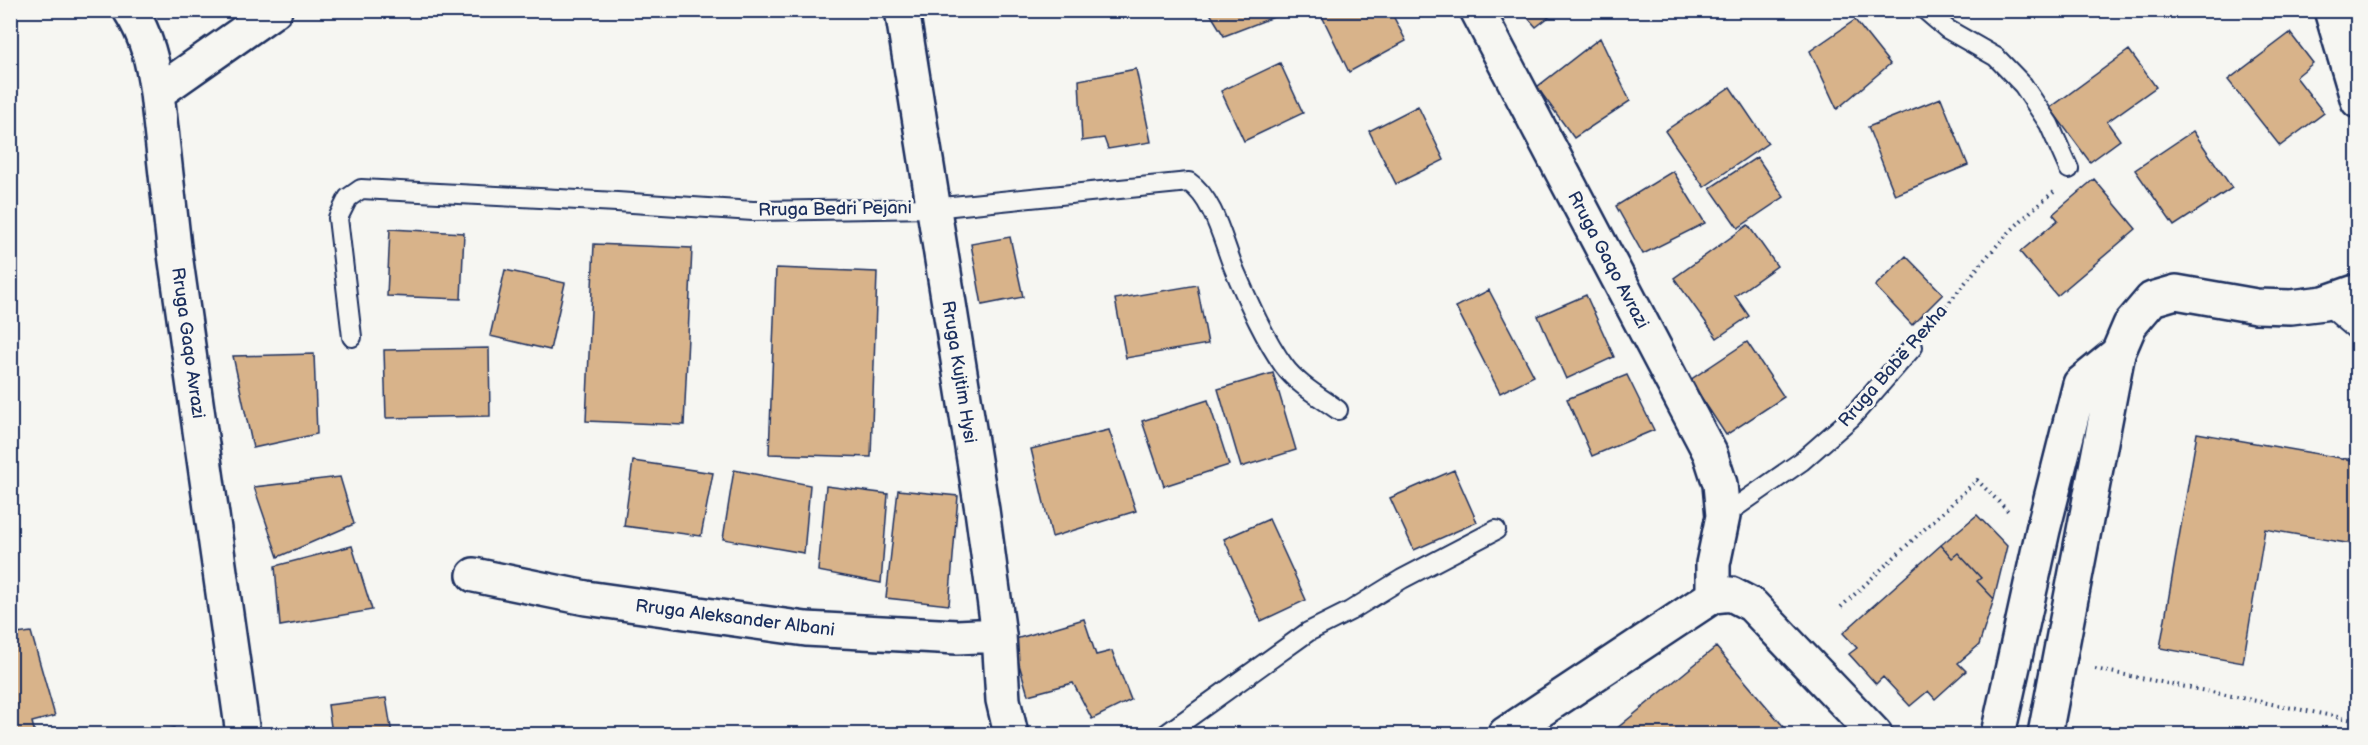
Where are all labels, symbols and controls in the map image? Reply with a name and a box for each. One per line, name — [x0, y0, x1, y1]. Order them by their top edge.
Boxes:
street label: Rruga Gaqo Avrazi — [1563, 188, 1653, 332]
street label: Rruga Bedri Pejani — [758, 197, 912, 221]
street label: Rruga Gaqo Avrazi — [167, 266, 209, 420]
street label: Rruga Kujtim Hysi — [937, 299, 981, 445]
street label: Rruga Babë Rexha — [1834, 301, 1952, 431]
street label: Rruga Aleksander Albani — [634, 595, 836, 641]

